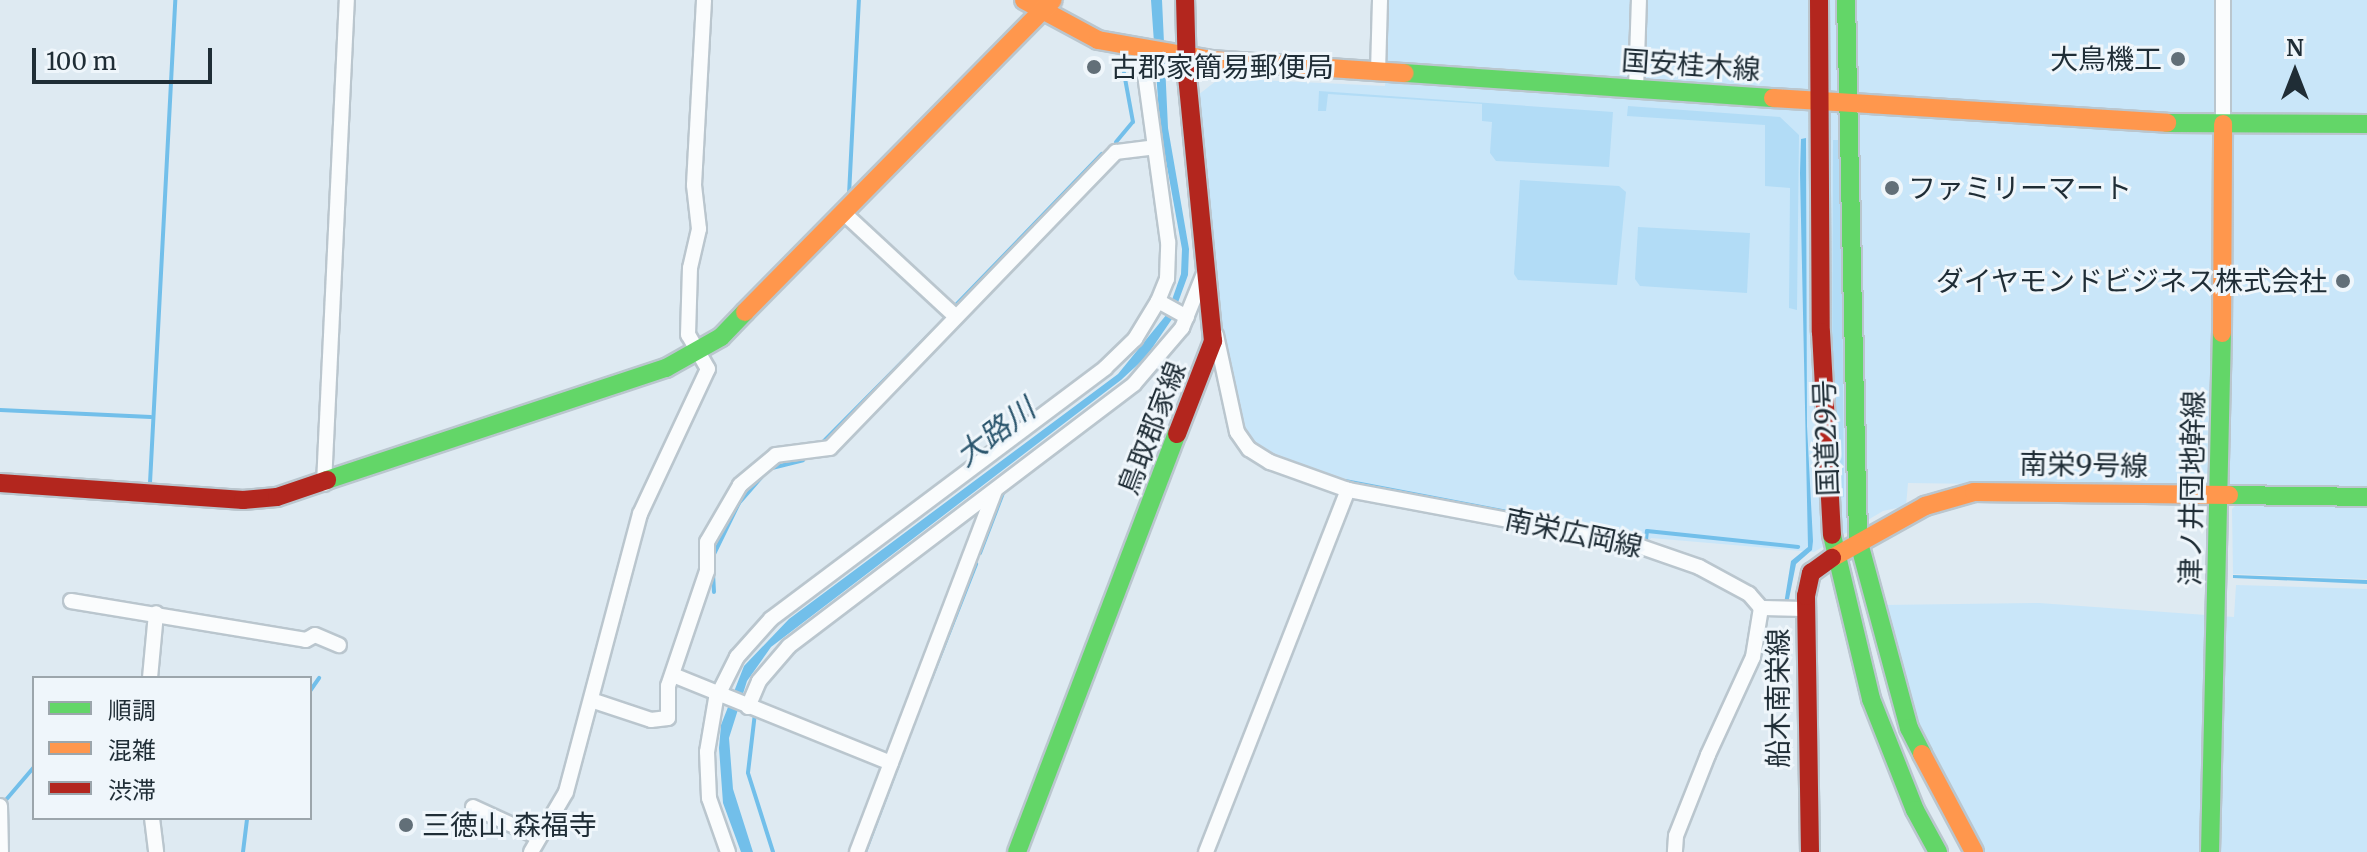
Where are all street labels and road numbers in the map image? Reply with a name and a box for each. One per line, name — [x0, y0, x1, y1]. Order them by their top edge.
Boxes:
street label: 国安桂木線 — [1620, 43, 1762, 87]
street label: 鳥取郡家線 — [1111, 357, 1193, 499]
street label: 国道29号 — [1807, 379, 1845, 497]
street label: 津ノ井団地幹線 — [2173, 390, 2211, 586]
street label: 南栄9号線 — [2019, 447, 2149, 483]
street label: 南栄広岡線 — [1502, 502, 1646, 564]
street label: 船木南栄線 — [1761, 628, 1795, 768]

